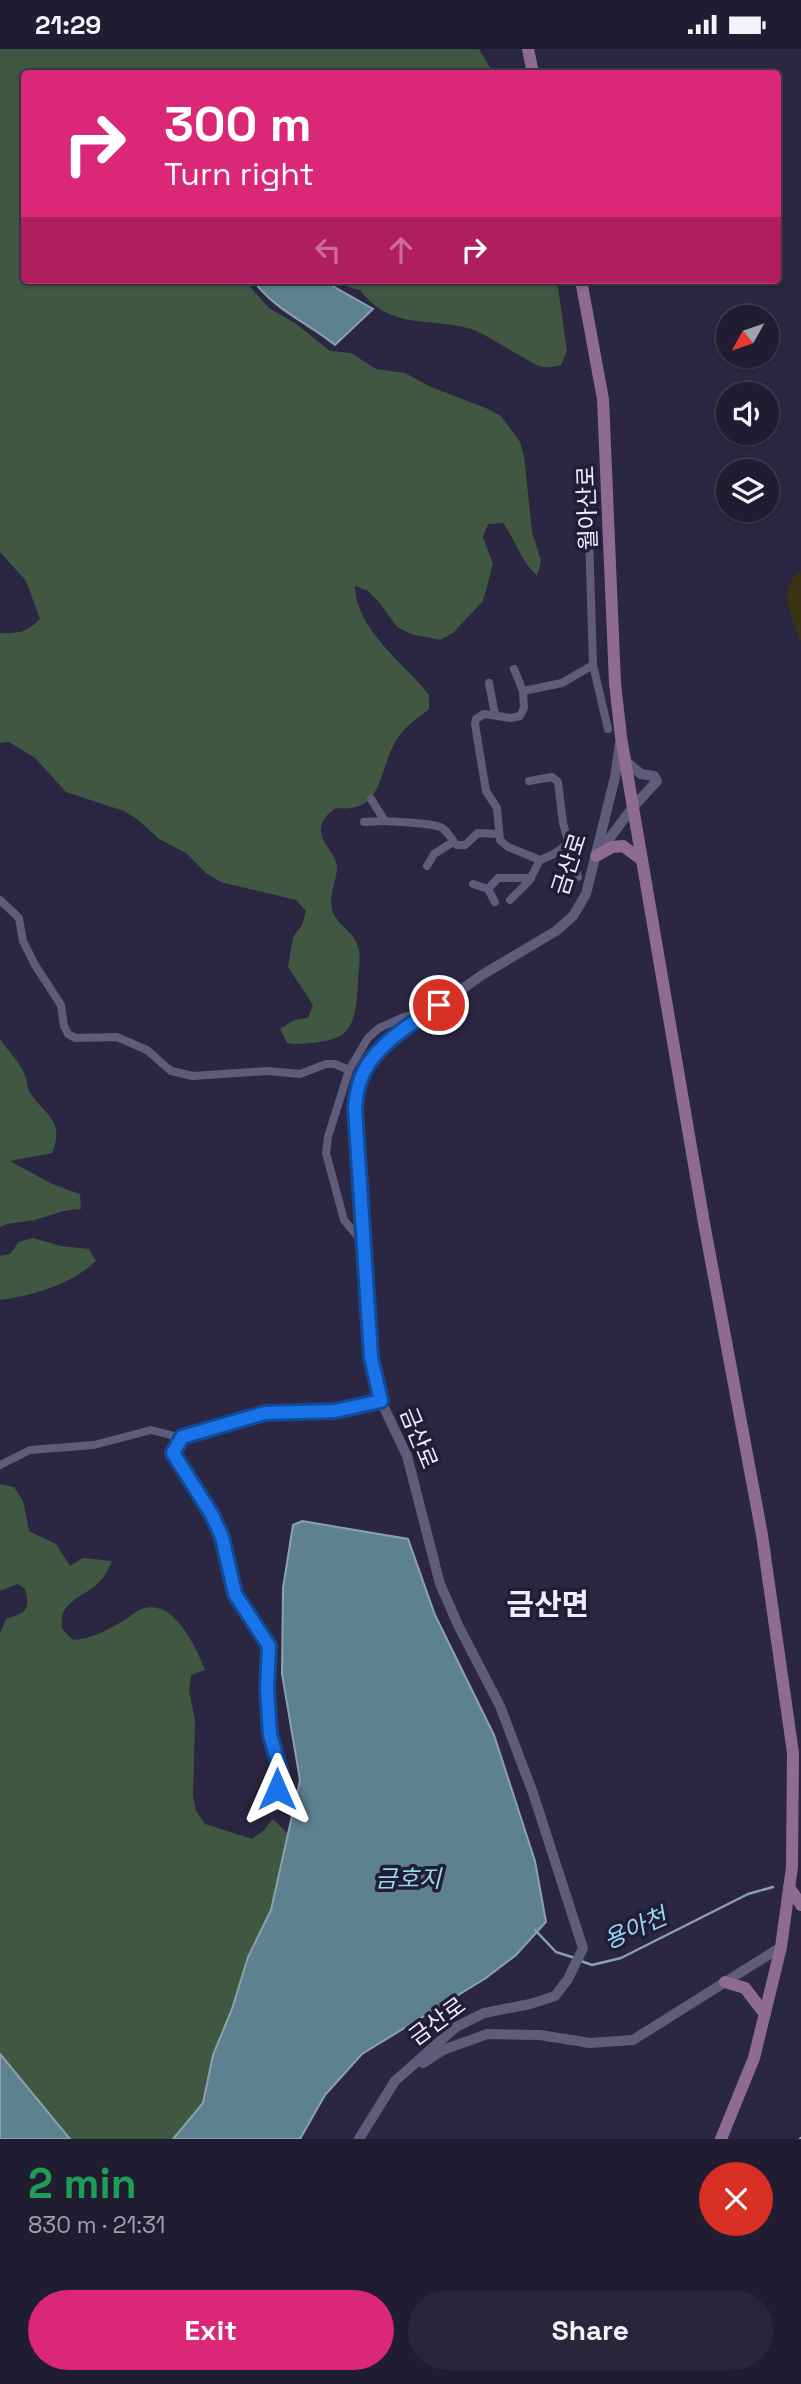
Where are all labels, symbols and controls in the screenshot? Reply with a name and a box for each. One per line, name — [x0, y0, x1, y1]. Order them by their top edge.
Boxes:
text: 21:29 — [35, 8, 101, 42]
text: 300 m — [164, 93, 312, 155]
icon: right — [49, 98, 140, 189]
text: Turn right — [164, 154, 314, 194]
icon: left — [309, 231, 347, 269]
icon: ahead — [382, 231, 420, 269]
icon: right — [455, 231, 493, 269]
north arrow — [716, 305, 779, 367]
map controls — [716, 305, 779, 522]
button: sound — [716, 382, 779, 445]
button: layers — [716, 459, 779, 522]
street label: 월아산로 — [571, 465, 603, 551]
street label: 금산로 — [545, 829, 593, 899]
pin — [409, 975, 469, 1035]
icon: arrive — [420, 986, 458, 1024]
street label: 금산로 — [393, 1403, 445, 1473]
district label: 금산면 — [507, 1585, 589, 1624]
position arrow — [240, 1752, 314, 1826]
water label: 금호지 — [375, 1863, 443, 1894]
water label: 용아천 — [598, 1899, 674, 1956]
street label: 금산로 — [403, 1990, 471, 2052]
text: 2 min — [28, 2157, 137, 2210]
button: close — [699, 2162, 773, 2236]
text: 830 m · 21:31 — [28, 2210, 165, 2240]
button: Exit — [28, 2290, 394, 2370]
button: Share — [408, 2290, 773, 2370]

